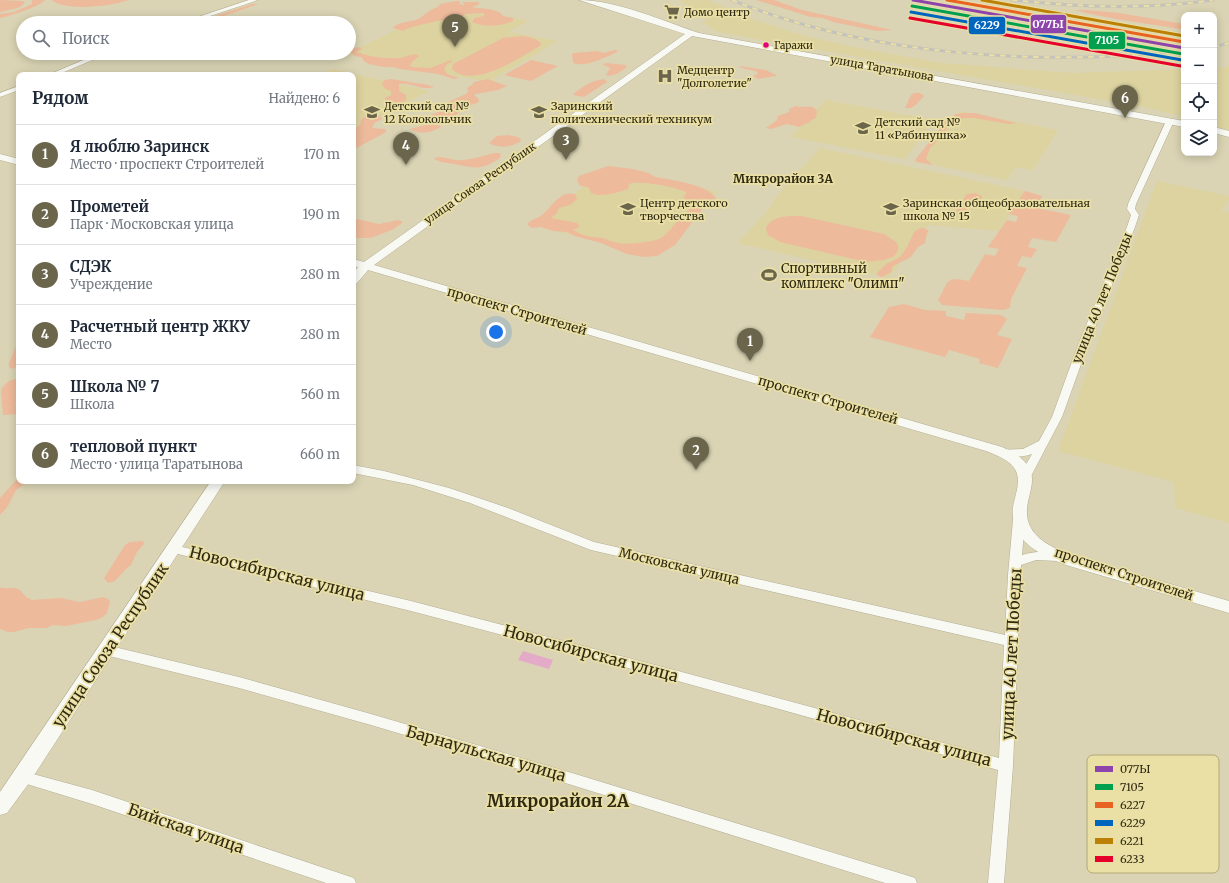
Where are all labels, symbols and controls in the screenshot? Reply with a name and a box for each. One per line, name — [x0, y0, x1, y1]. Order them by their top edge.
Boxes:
supermarket icon: Домо центр — [663, 3, 681, 21]
place label: Домо центр — [684, 5, 750, 19]
map controls — [1181, 12, 1217, 156]
button: + — [1181, 12, 1217, 48]
pin: 5 — [442, 14, 468, 47]
line badge: 077Ы — [1030, 14, 1067, 34]
search box — [16, 16, 356, 60]
line badge: 6229 — [968, 16, 1006, 35]
text: 077Ы — [1032, 17, 1064, 31]
text: 6229 — [974, 18, 1000, 32]
icon: search — [30, 27, 52, 49]
text: Поиск — [62, 29, 109, 48]
line badge: 7105 — [1088, 31, 1126, 50]
text: 7105 — [1095, 33, 1119, 47]
place label: Гаражи — [774, 39, 813, 52]
marker: Гаражи — [761, 40, 771, 50]
button: − — [1181, 48, 1217, 84]
street label: улица Таратынова — [829, 52, 935, 84]
place label: Медцентр "Долголетие" — [677, 63, 752, 90]
hospital icon: Медцентр "Долголетие" — [656, 67, 674, 85]
button: locate — [1181, 84, 1217, 120]
pin: 6 — [1112, 85, 1138, 118]
text: Рядом — [32, 87, 88, 109]
text: Найдено: 6 — [269, 90, 340, 107]
place label: Детский сад № 12 Колокольчик — [384, 99, 471, 126]
place label: Заринский политехнический техникум — [551, 99, 712, 126]
school or university icon: Детский сад № 12 Колокольчик — [363, 103, 381, 121]
school or university icon: Заринский политехнический техникум — [530, 103, 548, 121]
place label: Детский сад № 11 «Рябинушка» — [875, 115, 967, 142]
school or university icon: Детский сад № 11 «Рябинушка» — [854, 119, 872, 137]
button: layers — [1181, 120, 1217, 156]
pin: 3 — [553, 127, 579, 160]
pin: 4 — [393, 132, 419, 165]
text: Я люблю Заринск — [70, 137, 209, 156]
street label: улица Союза Республик — [421, 139, 539, 227]
text: 1 — [42, 146, 48, 163]
text: 170 m — [303, 146, 340, 163]
text: Место · проспект Строителей — [70, 156, 264, 173]
district label: Микрорайон 3А — [733, 171, 833, 186]
place label: Центр детского творчества — [640, 196, 728, 223]
place label: Заринская общеобразовательная школа № 15 — [903, 196, 1091, 223]
text: Прометей — [70, 197, 149, 216]
school or university icon: Центр детского творчества — [619, 200, 637, 218]
school or university icon: Заринская общеобразовательная школа № 15 — [882, 200, 900, 218]
text: 2 — [41, 206, 49, 223]
text: 190 m — [303, 206, 340, 223]
text: Парк · Московская улица — [70, 216, 234, 233]
street label: улица 40 лет Победы — [1068, 230, 1136, 366]
text: СДЭК — [70, 257, 112, 276]
place label: Спортивный комплекс "Олимп" — [781, 260, 905, 292]
text: 3 — [41, 266, 49, 283]
text: 280 m — [300, 266, 340, 283]
sports icon: Спортивный комплекс "Олимп" — [760, 266, 778, 284]
text: Учреждение — [70, 276, 152, 293]
street label: проспект Строителей — [445, 283, 589, 339]
text: Расчетный центр ЖКУ — [70, 317, 250, 336]
your location — [486, 322, 506, 342]
text: 4 — [41, 326, 49, 343]
text: 280 m — [300, 326, 340, 343]
pin: 1 — [737, 328, 763, 361]
text: Место — [70, 336, 112, 353]
street label: проспект Строителей — [756, 372, 900, 428]
text: Школа № 7 — [70, 377, 160, 396]
text: 5 — [41, 386, 49, 403]
text: 560 m — [300, 386, 340, 403]
text: Школа — [70, 396, 114, 413]
text: тепловой пункт — [70, 437, 197, 456]
pin: 2 — [683, 437, 709, 470]
text: 6 — [41, 446, 49, 463]
text: 660 m — [300, 446, 340, 463]
text: Место · улица Таратынова — [70, 456, 243, 473]
street label: Новосибирская улица — [187, 541, 367, 605]
street label: Московская улица — [617, 544, 741, 588]
street label: проспект Строителей — [1052, 544, 1196, 604]
street label: улица Союза Республик — [47, 559, 173, 731]
street label: улица 40 лет Победы — [997, 567, 1025, 740]
street label: Новосибирская улица — [501, 620, 681, 686]
street label: Новосибирская улица — [814, 704, 994, 770]
street label: Барнаульская улица — [404, 721, 569, 786]
legend — [1087, 755, 1219, 873]
text: 077Ы — [1120, 762, 1151, 776]
text: 7105 — [1120, 780, 1144, 794]
district label: Микрорайон 2А — [487, 790, 630, 812]
text: 6227 — [1120, 798, 1145, 812]
street label: Бийская улица — [125, 799, 247, 857]
text: 6229 — [1120, 816, 1146, 830]
text: 6221 — [1120, 834, 1144, 848]
text: 6233 — [1120, 852, 1144, 866]

